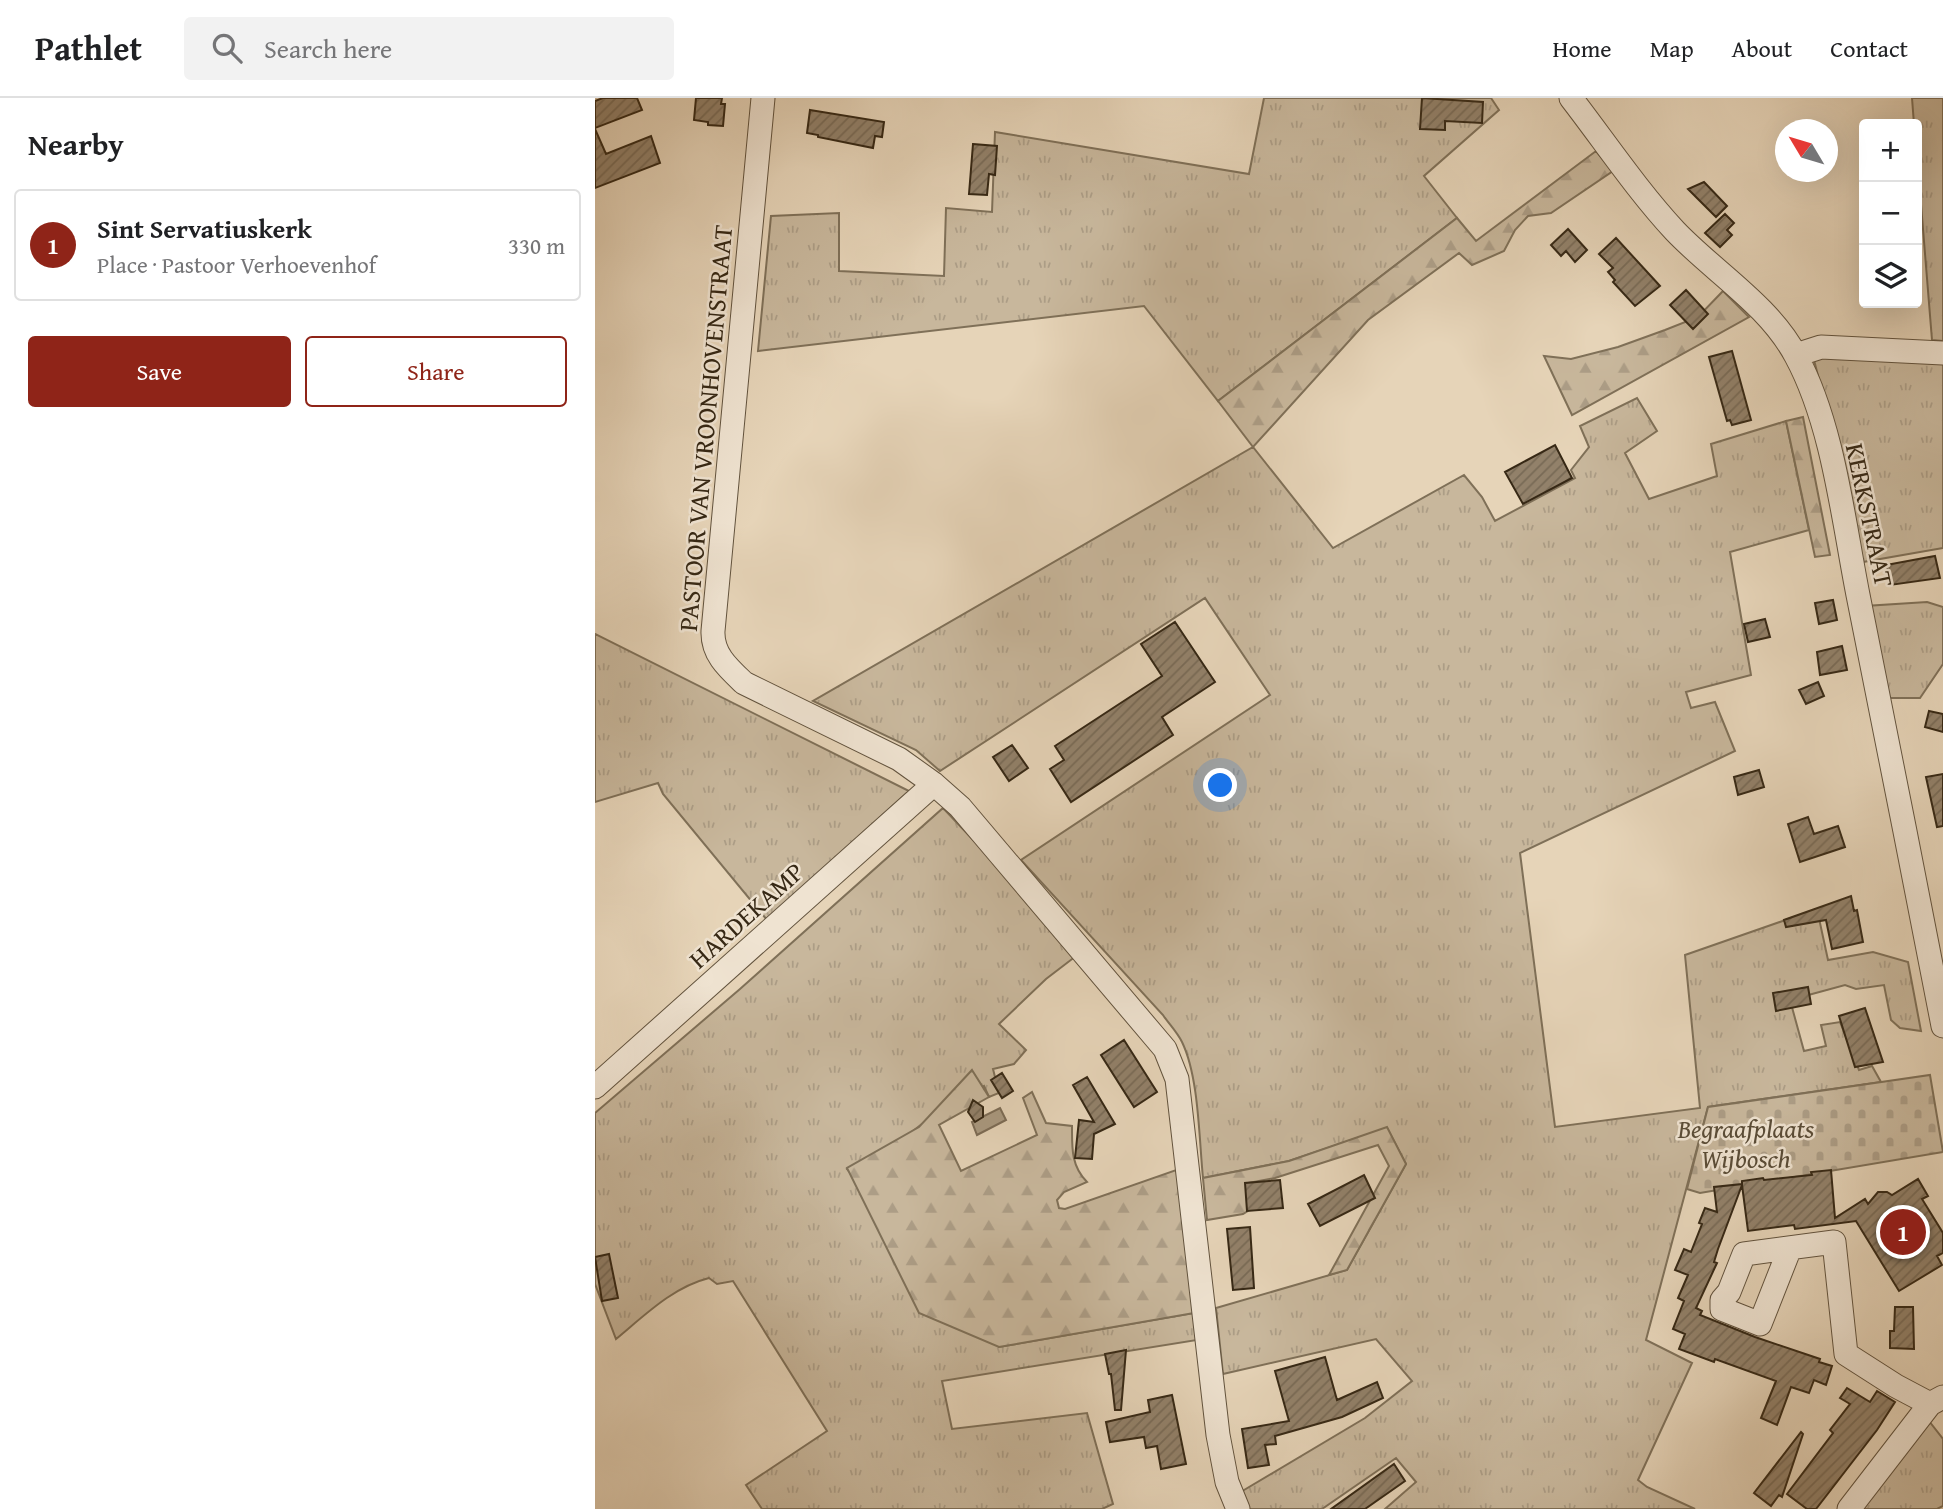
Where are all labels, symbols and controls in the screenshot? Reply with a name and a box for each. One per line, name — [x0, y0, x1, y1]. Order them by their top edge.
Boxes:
search box — [184, 17, 674, 80]
text: Pathlet — [35, 24, 142, 72]
icon: search — [208, 29, 246, 67]
text: Search here — [264, 29, 392, 68]
text: Home — [1553, 31, 1612, 66]
text: Map — [1650, 31, 1694, 66]
text: About — [1732, 31, 1792, 66]
text: Contact — [1830, 31, 1908, 66]
north arrow — [1775, 119, 1838, 182]
map controls — [1859, 119, 1922, 308]
button: + — [1859, 119, 1922, 182]
text: Nearby — [28, 122, 124, 166]
button: − — [1859, 182, 1922, 245]
text: Sint Servatiuskerk — [97, 209, 312, 248]
street label: PASTOOR VAN VROONHOVENSTRAAT — [668, 223, 742, 633]
text: 1 — [47, 229, 59, 262]
text: 330 m — [508, 229, 565, 262]
button: layers — [1859, 245, 1922, 308]
text: Place · Pastoor Verhoevenhof — [97, 248, 376, 281]
button: Save — [28, 336, 291, 407]
button: Share — [305, 336, 567, 407]
street label: KERKSTRAAT — [1836, 440, 1904, 591]
your location — [1203, 768, 1237, 802]
street label: HARDEKAMP — [680, 853, 812, 977]
park label: Begraafplaats Wijbosch — [1677, 1109, 1815, 1178]
pin: 1 — [1880, 1206, 1926, 1258]

